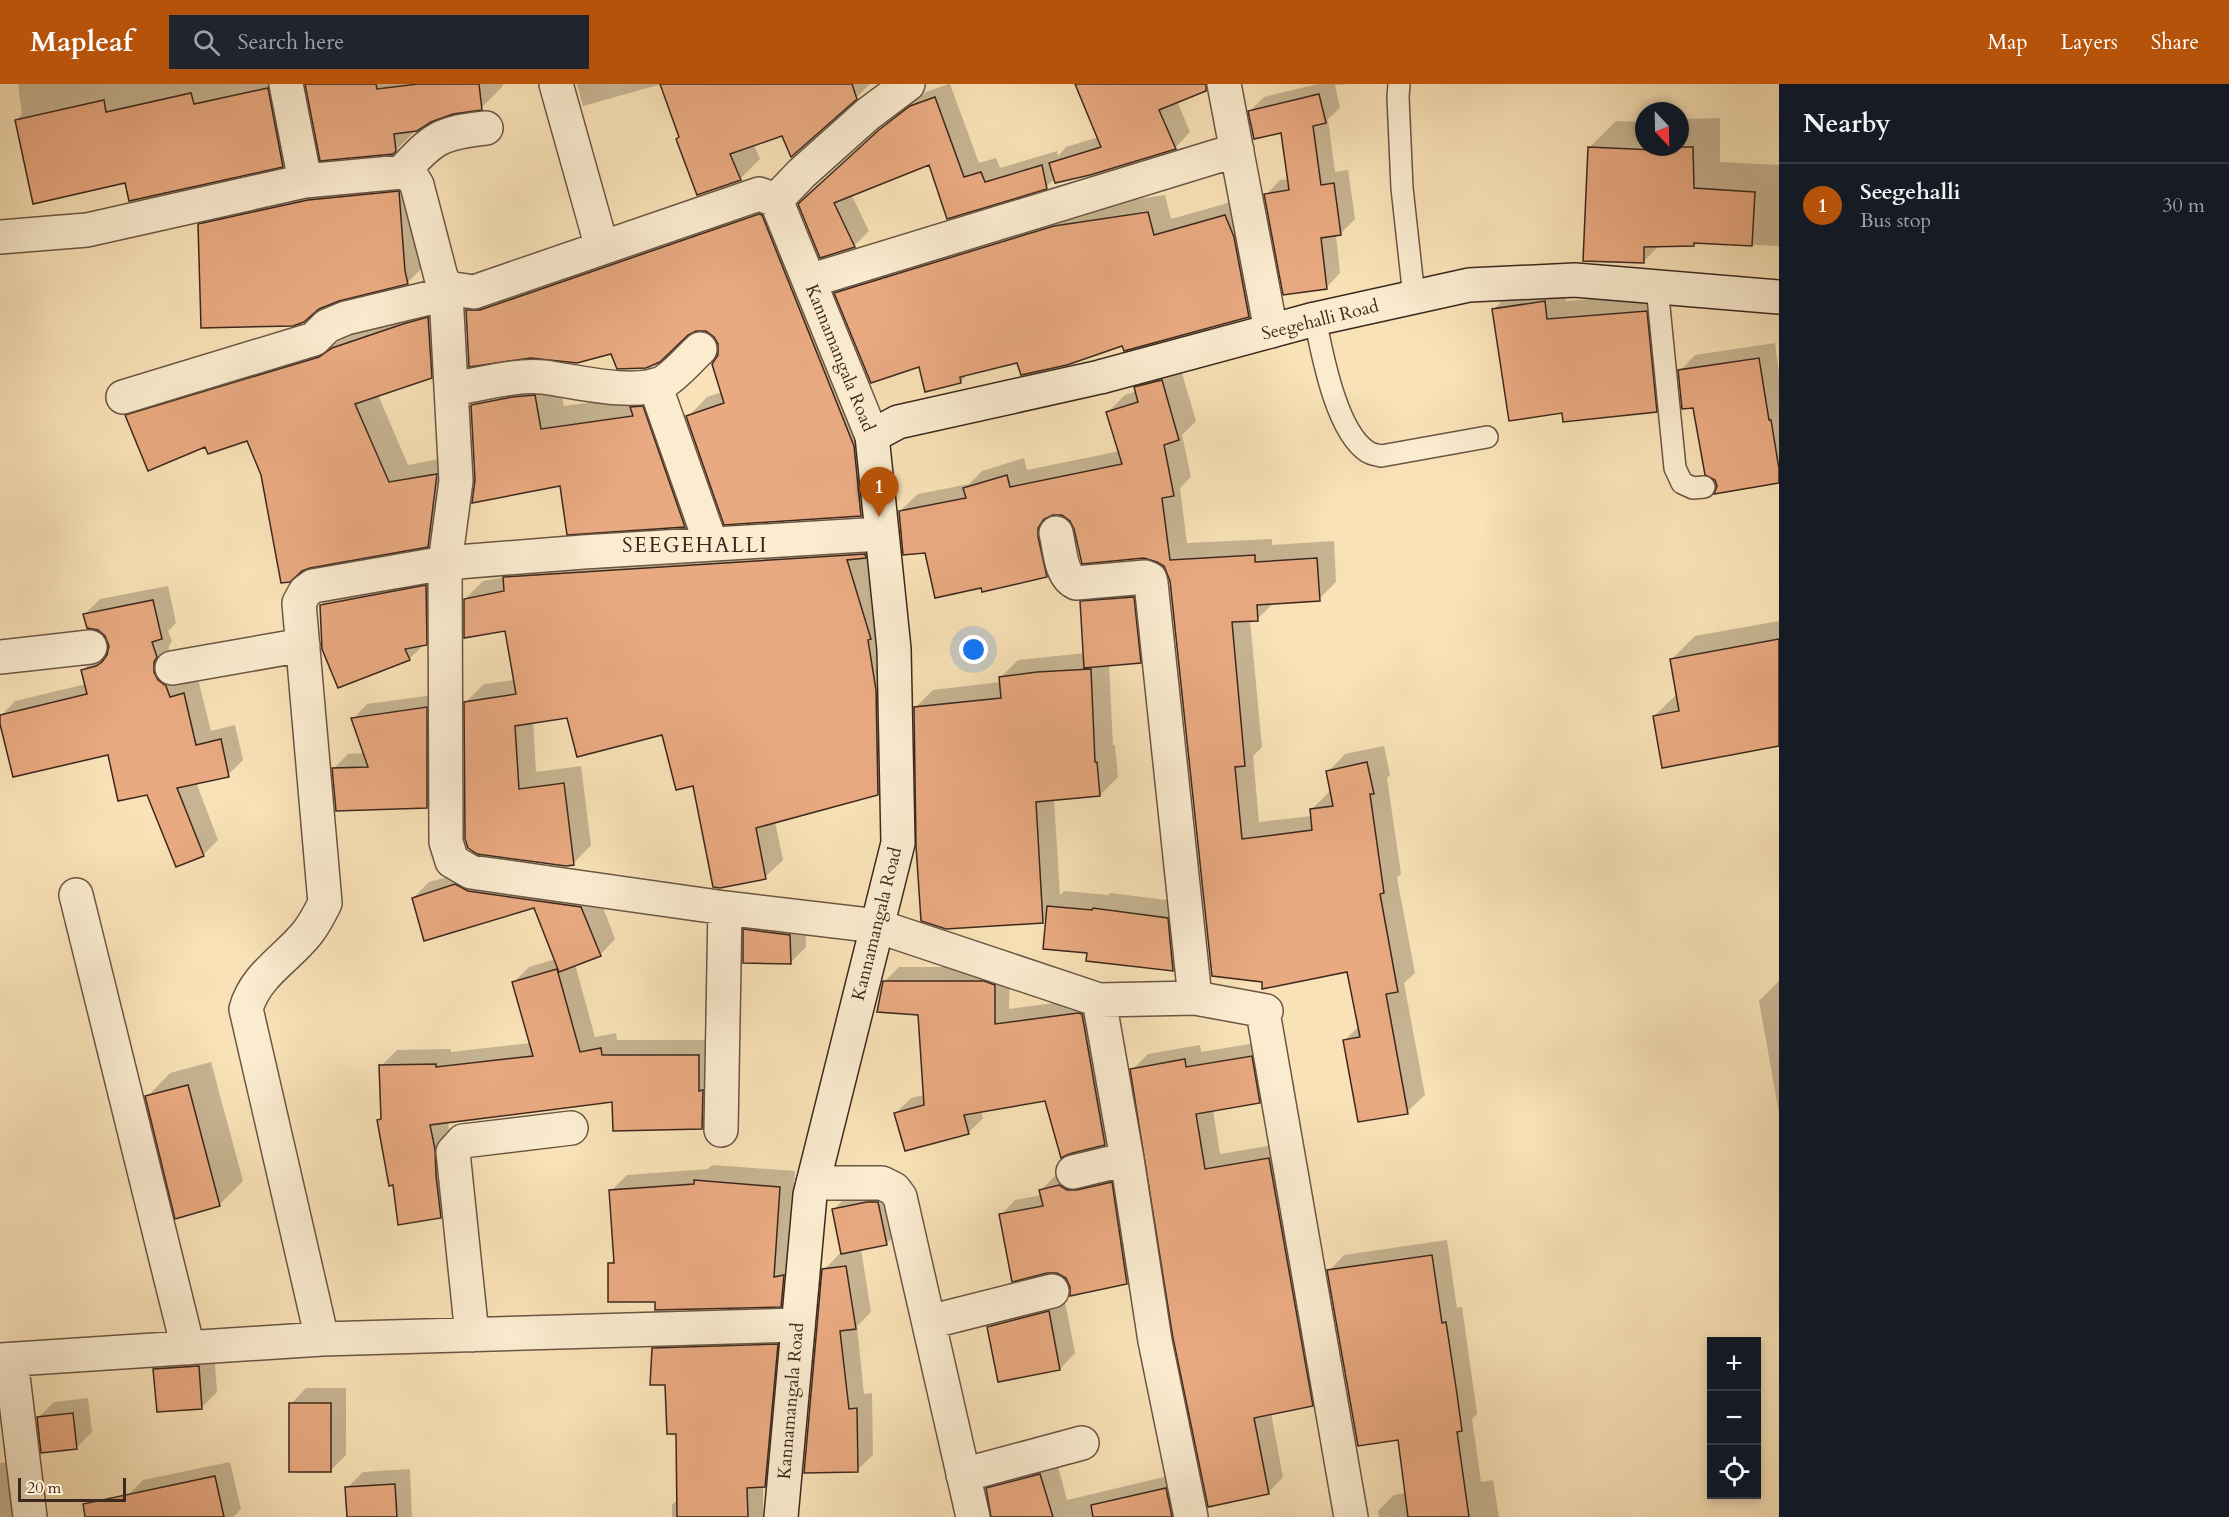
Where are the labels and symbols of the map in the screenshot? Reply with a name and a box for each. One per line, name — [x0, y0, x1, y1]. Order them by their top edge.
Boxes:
north arrow — [1635, 102, 1689, 156]
street label: Kannamangala Road — [799, 280, 881, 436]
street label: Seegehalli Road — [1259, 293, 1382, 347]
pin: 1 — [860, 468, 898, 517]
district label: SEEGEHALLI — [622, 531, 768, 560]
your location — [959, 635, 988, 664]
street label: Kannamangala Road — [846, 844, 908, 1003]
street label: Kannamangala Road — [772, 1321, 810, 1480]
scale bar — [18, 1475, 126, 1502]

